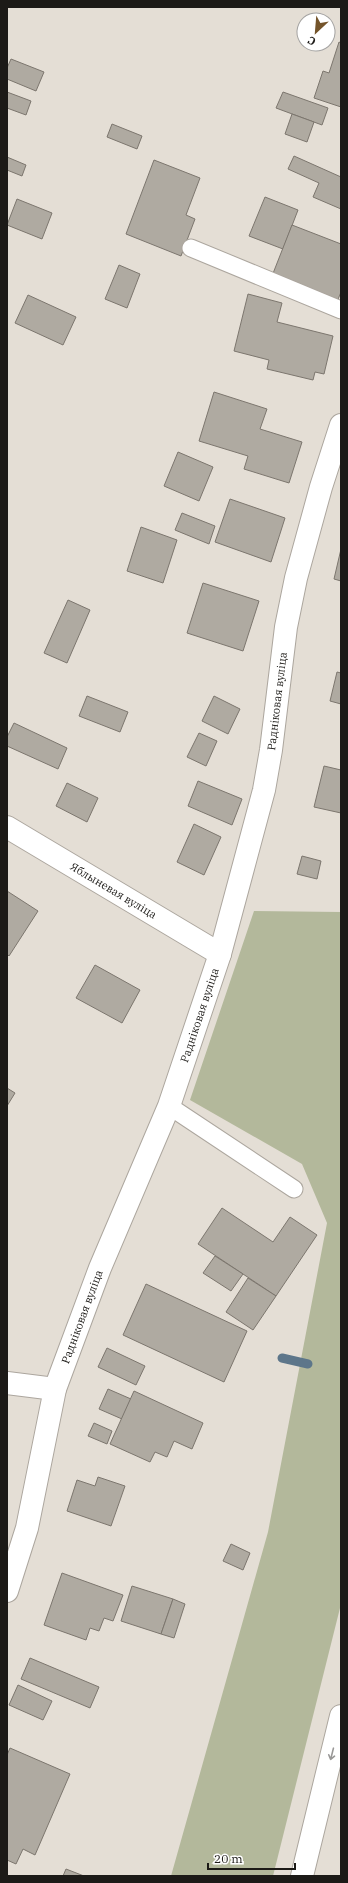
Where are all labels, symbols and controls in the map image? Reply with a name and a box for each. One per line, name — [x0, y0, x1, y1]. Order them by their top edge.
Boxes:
north arrow — [296, 12, 336, 52]
text: С — [305, 33, 318, 49]
street label: Радніковая вуліца — [264, 651, 290, 751]
street label: Яблыневая вуліца — [68, 859, 159, 922]
street label: Радніковая вуліца — [177, 966, 222, 1064]
street label: Радніковая вуліца — [58, 1268, 106, 1365]
one-way arrow — [327, 1747, 335, 1760]
scale bar — [208, 1845, 295, 1871]
text: 20 m — [214, 1851, 243, 1866]

